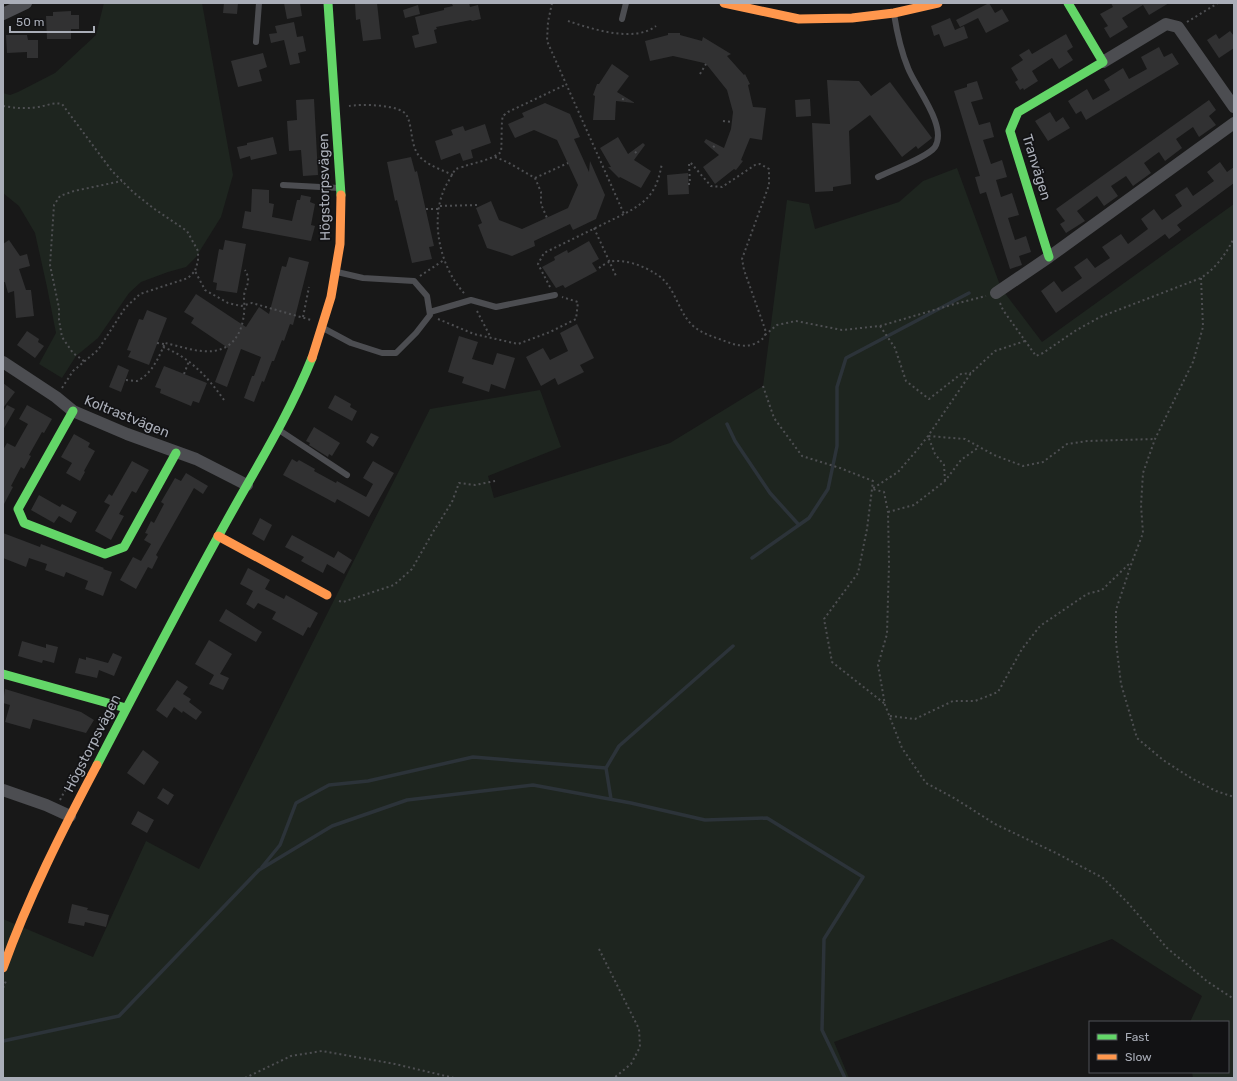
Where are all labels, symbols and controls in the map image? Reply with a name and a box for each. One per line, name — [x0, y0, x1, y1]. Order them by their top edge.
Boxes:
scale bar — [10, 8, 94, 34]
text: 50 m — [16, 15, 44, 29]
street label: Tranvägen — [1018, 132, 1055, 202]
street label: Högstorpsvägen — [315, 133, 334, 241]
street label: Koltrastvägen — [82, 392, 172, 441]
street label: Högstorpsvägen — [60, 691, 124, 795]
legend — [1089, 1021, 1229, 1073]
text: Fast — [1125, 1030, 1149, 1044]
text: Slow — [1125, 1050, 1152, 1064]

